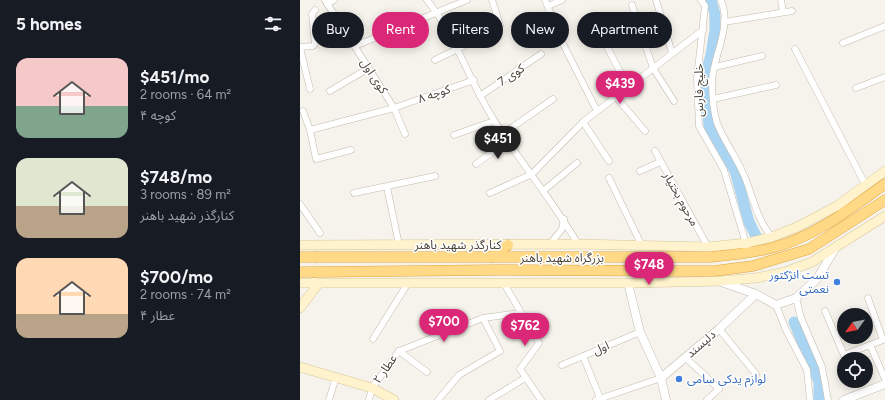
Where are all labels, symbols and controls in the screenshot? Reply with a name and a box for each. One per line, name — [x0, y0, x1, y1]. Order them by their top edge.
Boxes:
chip: Buy — [312, 12, 364, 48]
chip: Rent — [372, 12, 429, 48]
chip: Filters — [437, 12, 503, 48]
chip: New — [511, 12, 569, 48]
chip: Apartment — [577, 12, 672, 48]
icon: filters — [262, 13, 284, 35]
text: 5 homes — [16, 14, 82, 34]
street label: کوی اول — [357, 56, 391, 97]
street label: کوی 7 — [495, 60, 528, 89]
street label: خلیج فارس — [692, 63, 708, 117]
text: $451/mo — [140, 67, 209, 87]
pin: $439 — [596, 71, 644, 105]
icon: home — [48, 74, 96, 122]
text: $439 — [605, 76, 635, 91]
street label: کوچه ۸ — [416, 82, 453, 107]
text: 2 rooms · 64 m² — [140, 87, 231, 102]
text: کوچه ۴ — [140, 108, 176, 123]
pin: $451 — [474, 126, 522, 160]
text: $451 — [484, 131, 512, 146]
text: $748/mo — [140, 167, 212, 187]
street label: مرحوم بختیار — [658, 169, 702, 230]
icon: home — [48, 174, 96, 222]
text: 3 rooms · 89 m² — [140, 187, 231, 202]
text: کنارگذر شهید باهنر — [140, 208, 234, 223]
street label: کنارگذر شهید باهنر — [414, 238, 503, 252]
street label: بزرگراه شهید باهنر — [519, 251, 604, 265]
pin: $748 — [625, 252, 673, 286]
text: $748 — [634, 257, 664, 272]
text: $700/mo — [140, 267, 213, 287]
place label: تست انژکتور نعمتی — [768, 268, 829, 296]
icon: home — [48, 274, 96, 322]
marker: تست انژکتور نعمتی — [832, 277, 842, 287]
text: 2 rooms · 74 m² — [140, 287, 231, 302]
text: عطار ۴ — [140, 308, 175, 323]
north arrow — [837, 308, 873, 344]
map controls — [837, 308, 873, 388]
pin: $700 — [420, 309, 468, 343]
pin: $762 — [501, 313, 549, 347]
text: $700 — [428, 314, 460, 329]
text: $762 — [510, 318, 540, 333]
street label: دلپسند — [684, 327, 719, 361]
street label: اول — [591, 338, 611, 358]
street label: عطار ۲ — [370, 352, 400, 386]
button: locate — [837, 352, 873, 388]
place label: لوازم یدکی سامی — [687, 372, 766, 388]
marker: لوازم یدکی سامی — [674, 374, 684, 384]

